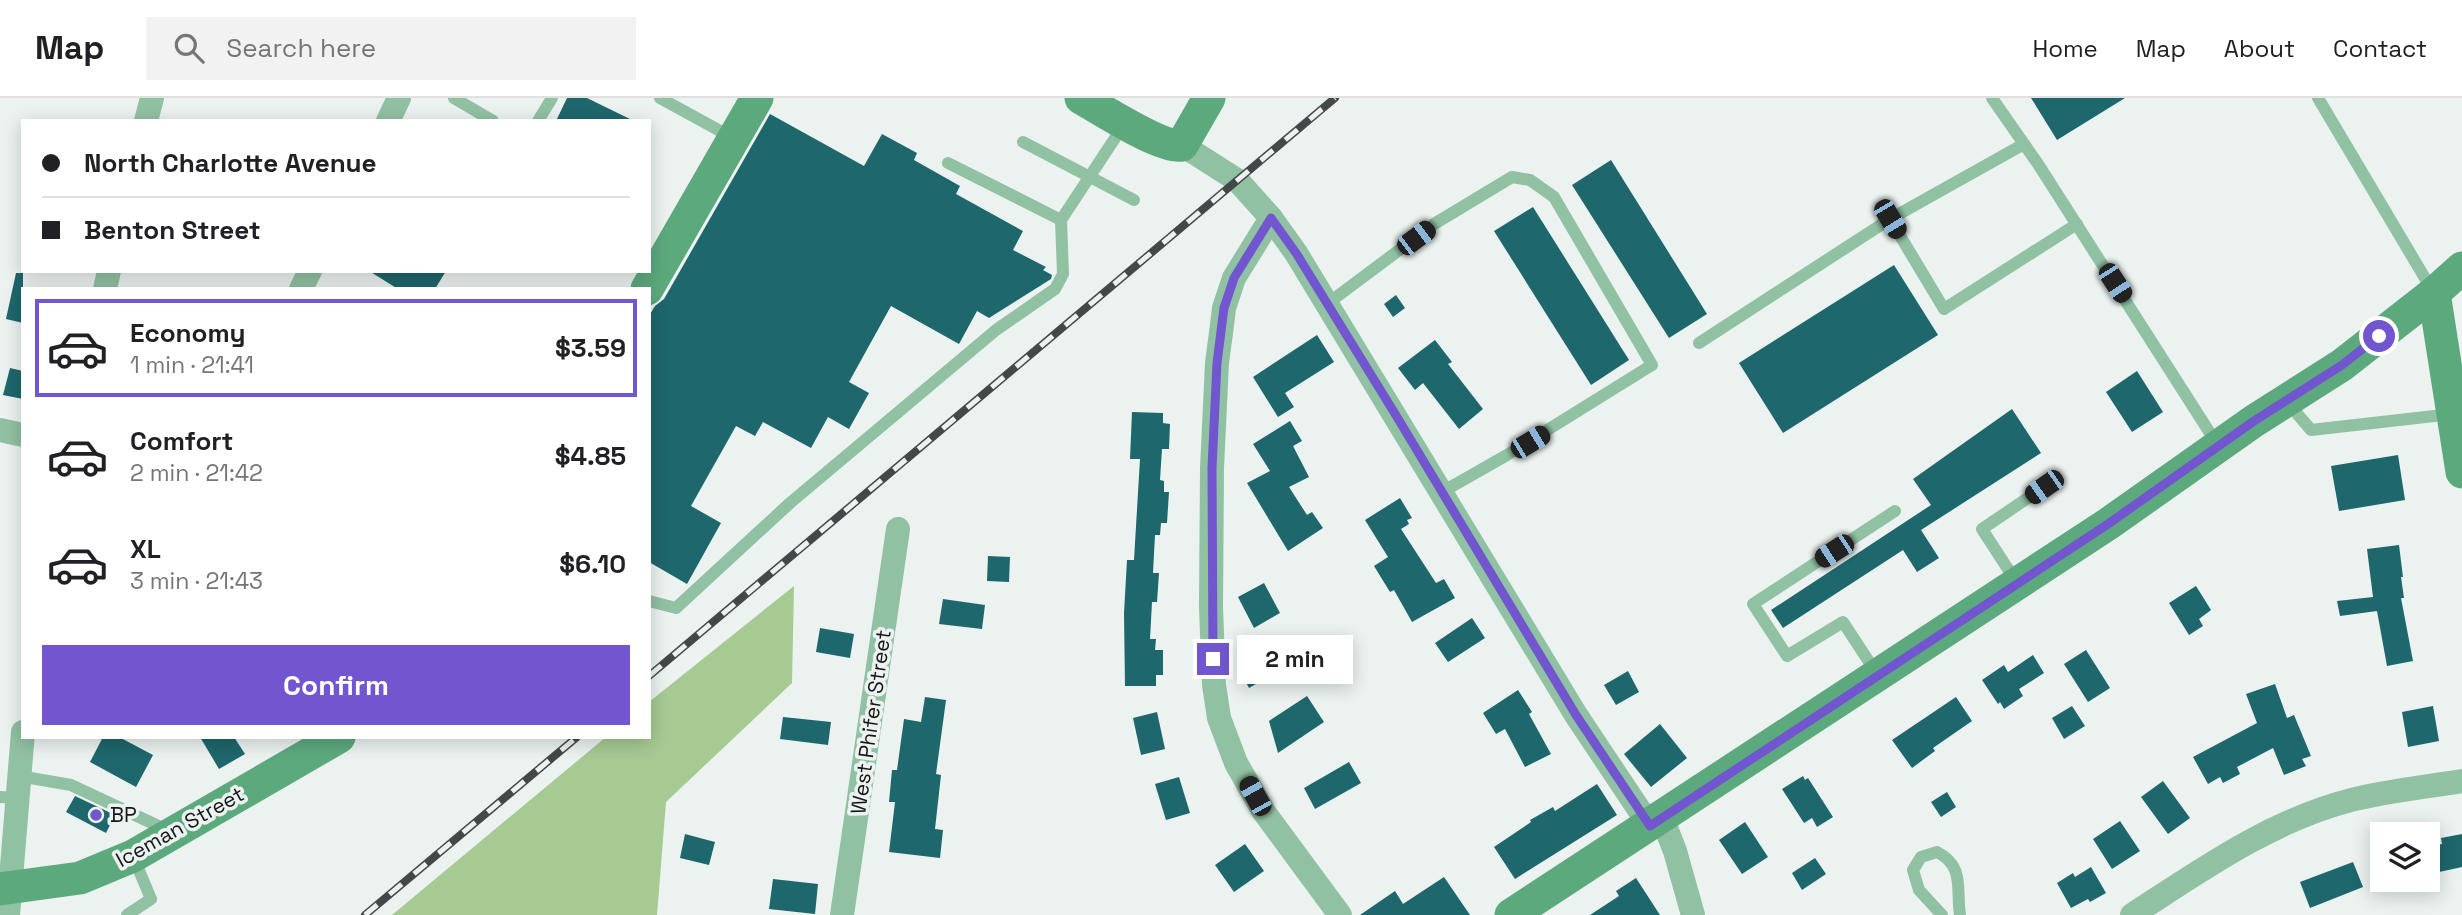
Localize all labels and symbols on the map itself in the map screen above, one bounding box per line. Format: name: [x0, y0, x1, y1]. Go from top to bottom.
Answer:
car: [1871, 196, 1910, 242]
car: [1393, 217, 1440, 259]
car: [2095, 260, 2136, 306]
route start: [2363, 320, 2395, 352]
car: [1507, 422, 1554, 462]
car: [2021, 466, 2068, 508]
car: [1811, 531, 1858, 571]
street label: West Phifer Street: [844, 628, 897, 816]
callout: 2 min: [1238, 634, 1353, 684]
route end: [1197, 643, 1229, 675]
car: [1236, 773, 1275, 819]
street label: Iceman Street: [111, 780, 249, 873]
place label: BP: [110, 801, 137, 828]
marker: BP: [88, 807, 104, 823]

